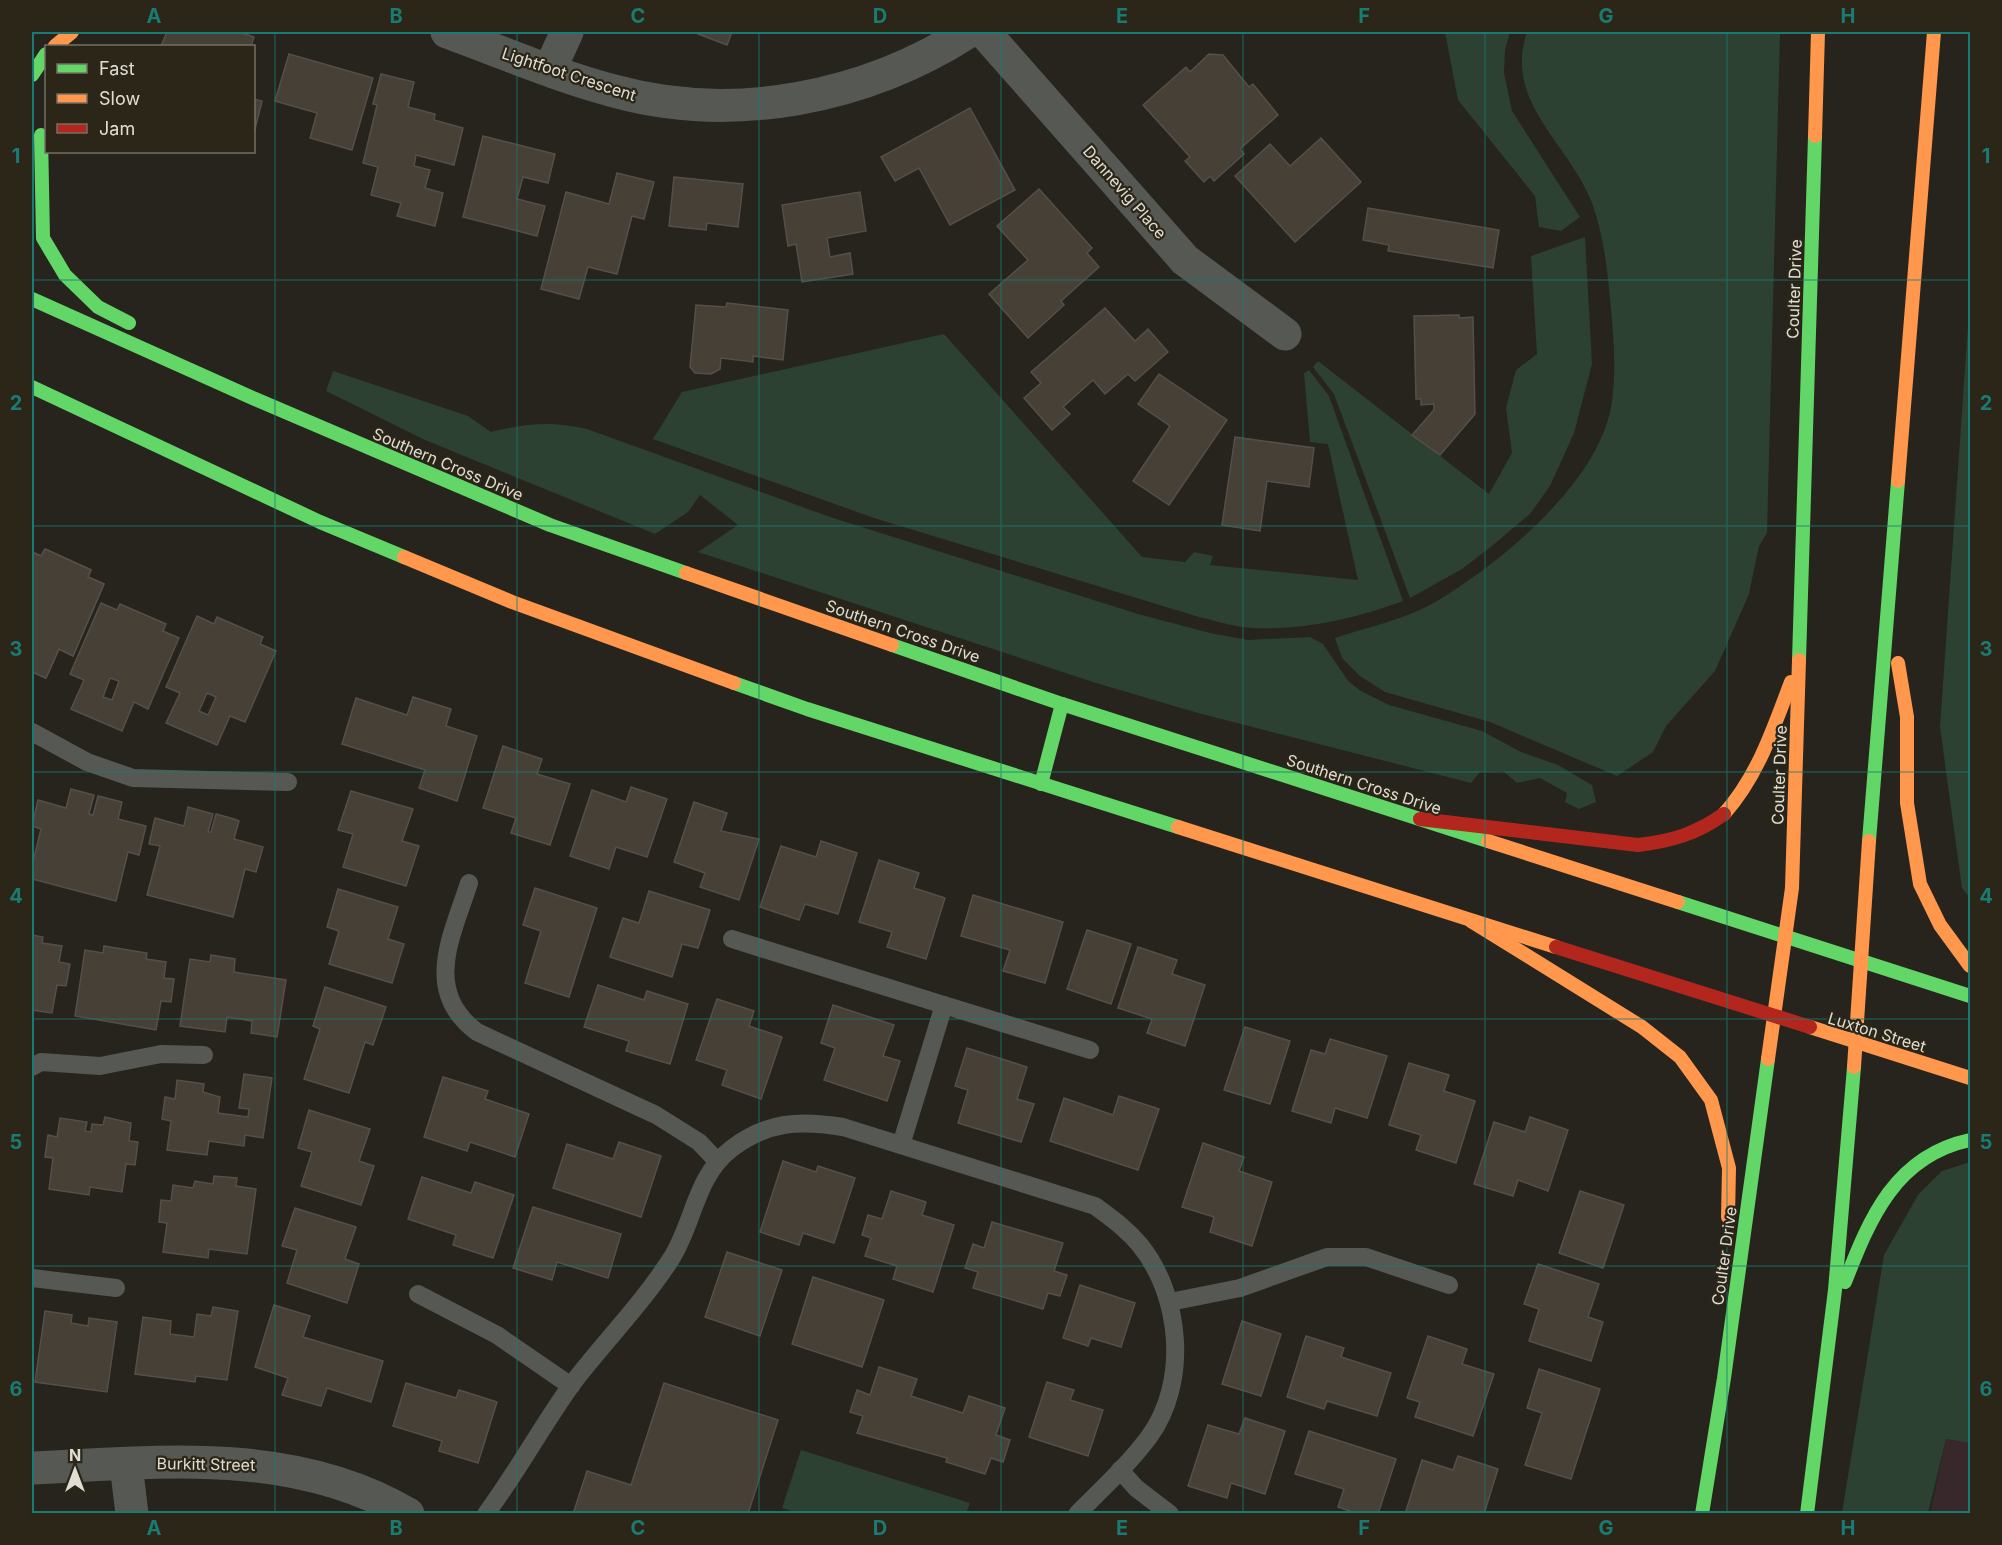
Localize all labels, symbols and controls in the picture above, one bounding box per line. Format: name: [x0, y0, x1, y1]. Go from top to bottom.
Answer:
text: A: [147, 4, 162, 28]
text: B: [389, 4, 403, 28]
text: C: [631, 4, 645, 28]
text: D: [873, 4, 887, 28]
text: E: [1116, 4, 1128, 28]
text: F: [1358, 4, 1370, 28]
text: G: [1598, 4, 1614, 28]
text: H: [1841, 4, 1855, 28]
street label: Lightfoot Crescent: [499, 43, 639, 105]
legend: [45, 45, 255, 153]
text: Fast: [99, 58, 135, 79]
text: Slow: [99, 88, 140, 109]
text: Jam: [99, 118, 135, 139]
street label: Dannevig Place: [1079, 141, 1171, 243]
text: 1: [12, 144, 20, 168]
text: 1: [1982, 144, 1990, 168]
street label: Coulter Drive: [1782, 239, 1806, 339]
text: 2: [10, 391, 22, 415]
text: 2: [1980, 391, 1992, 415]
street label: Southern Cross Drive: [370, 423, 526, 505]
street label: Southern Cross Drive: [823, 595, 983, 667]
text: 3: [10, 637, 22, 661]
text: 3: [1980, 637, 1992, 661]
street label: Coulter Drive: [1767, 725, 1791, 825]
street label: Southern Cross Drive: [1284, 750, 1444, 818]
text: 4: [9, 884, 23, 908]
text: 4: [1979, 884, 1993, 908]
street label: Luxton Street: [1826, 1008, 1928, 1056]
text: 5: [10, 1130, 22, 1154]
text: 5: [1980, 1130, 1992, 1154]
street label: Coulter Drive: [1707, 1205, 1741, 1307]
text: 6: [10, 1377, 23, 1401]
text: 6: [1980, 1377, 1993, 1401]
north arrow: [45, 1440, 105, 1500]
text: N: [69, 1445, 81, 1465]
street label: Burkitt Street: [157, 1453, 255, 1475]
text: A: [147, 1516, 162, 1540]
text: B: [389, 1516, 403, 1540]
text: C: [631, 1516, 645, 1540]
text: D: [873, 1516, 887, 1540]
text: E: [1116, 1516, 1128, 1540]
text: F: [1358, 1516, 1370, 1540]
text: G: [1598, 1516, 1614, 1540]
text: H: [1841, 1516, 1855, 1540]

